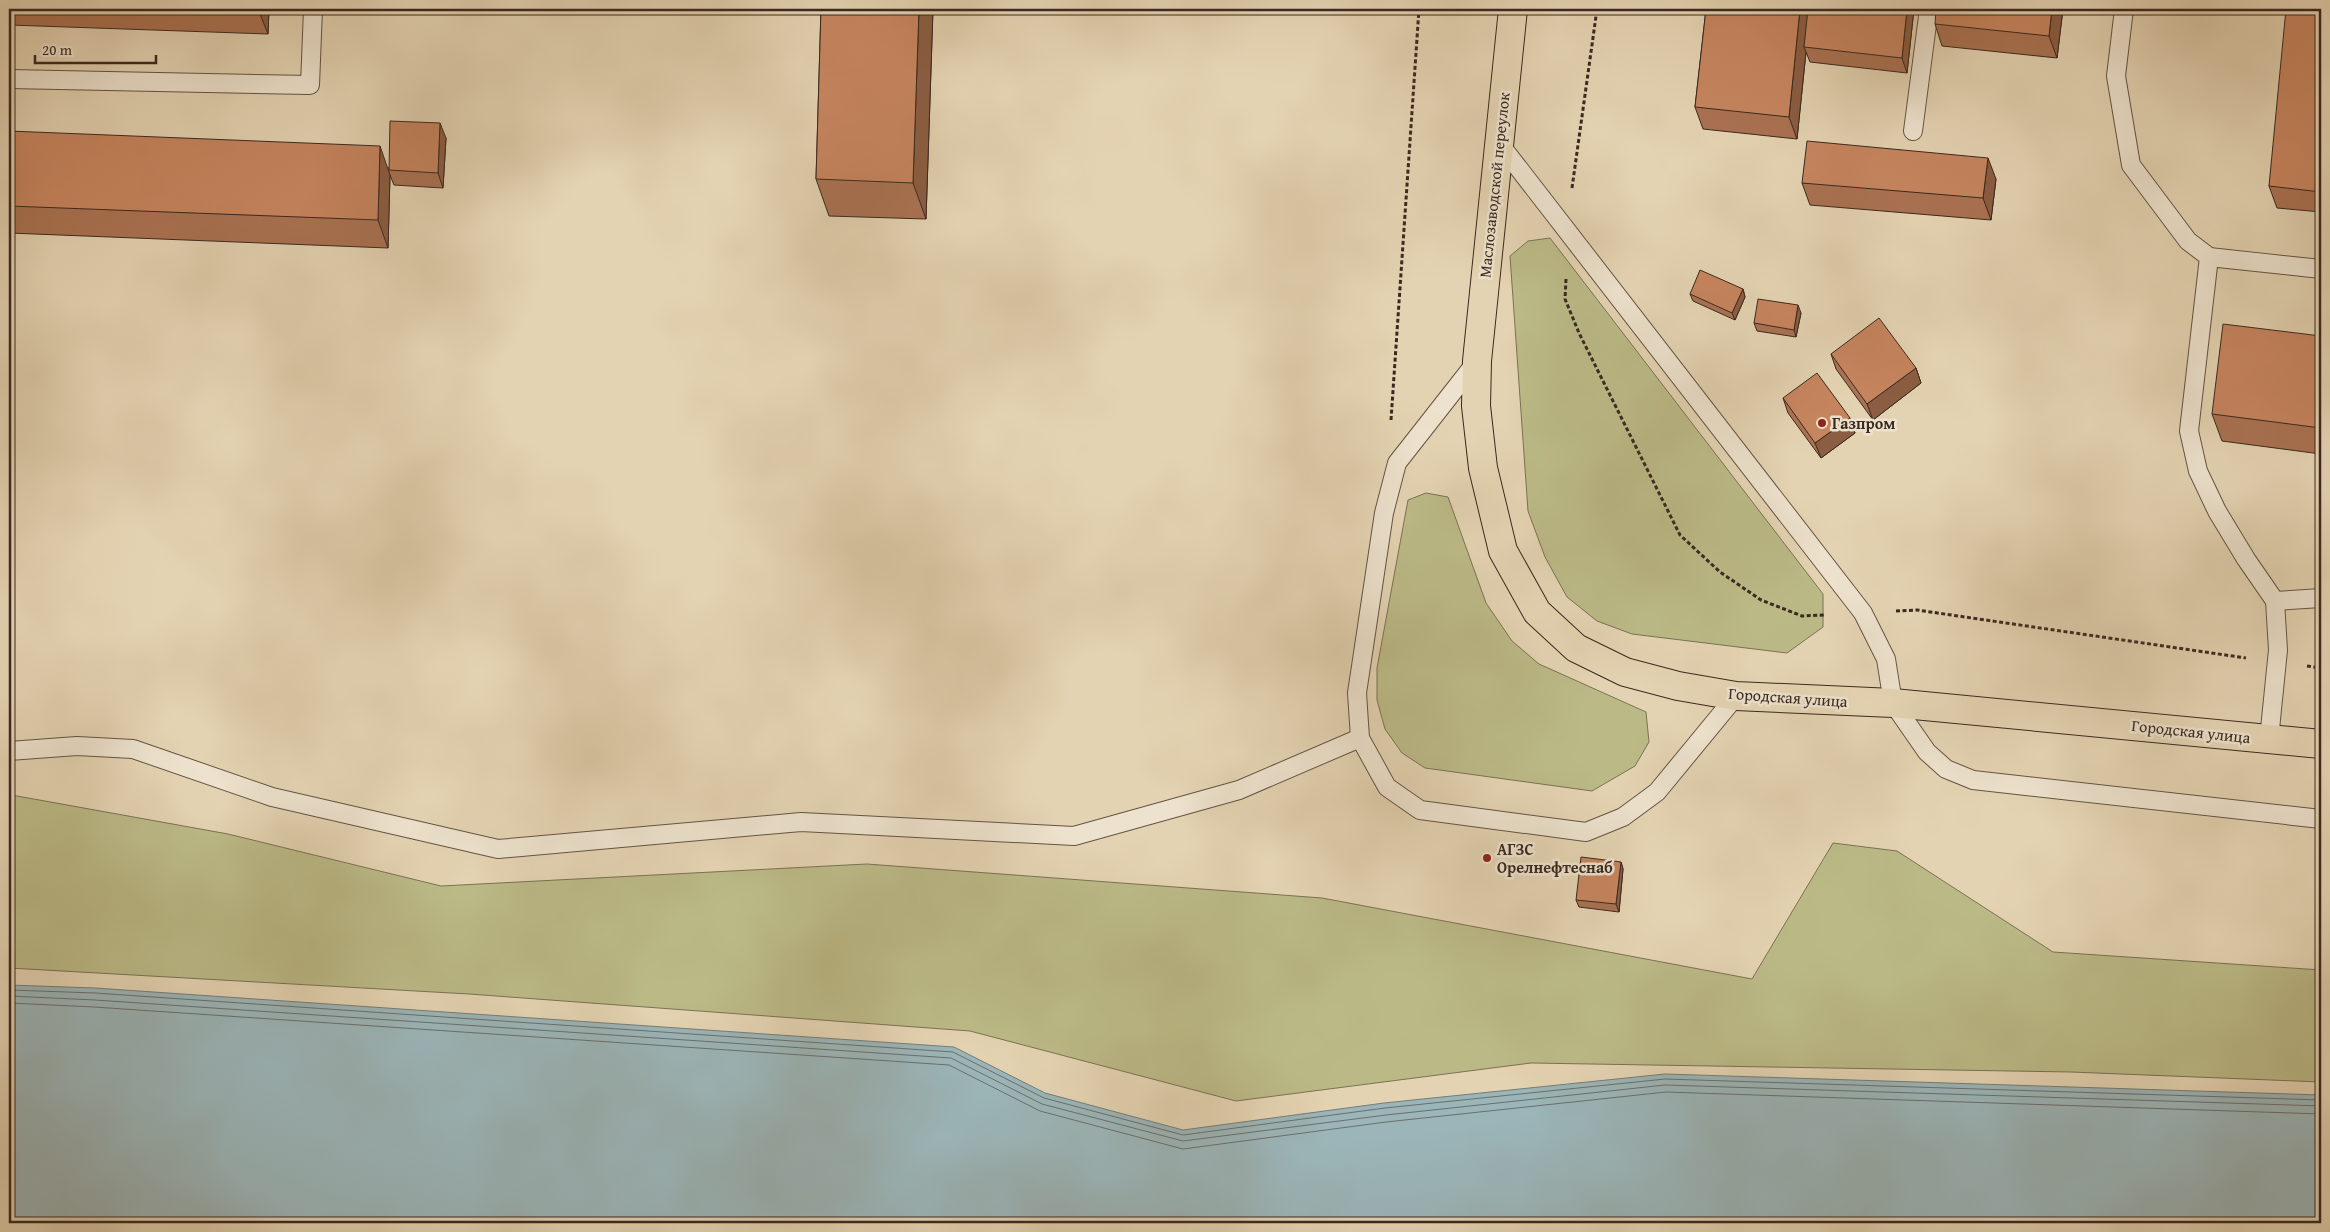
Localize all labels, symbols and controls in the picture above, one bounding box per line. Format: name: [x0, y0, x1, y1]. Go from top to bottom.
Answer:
scale bar: [35, 32, 156, 64]
text: 20 m: [42, 39, 73, 60]
street label: Маслозаводской переулок: [1472, 90, 1516, 279]
place label: Газпром: [1832, 411, 1895, 435]
marker: Газпром: [1816, 417, 1828, 429]
street label: Городская улица: [1728, 681, 1849, 713]
street label: Городская улица: [2130, 713, 2252, 749]
place label: АГЗС Орелнефтеснаб: [1497, 837, 1613, 879]
marker: АГЗС Орелнефтеснаб: [1481, 852, 1493, 864]

